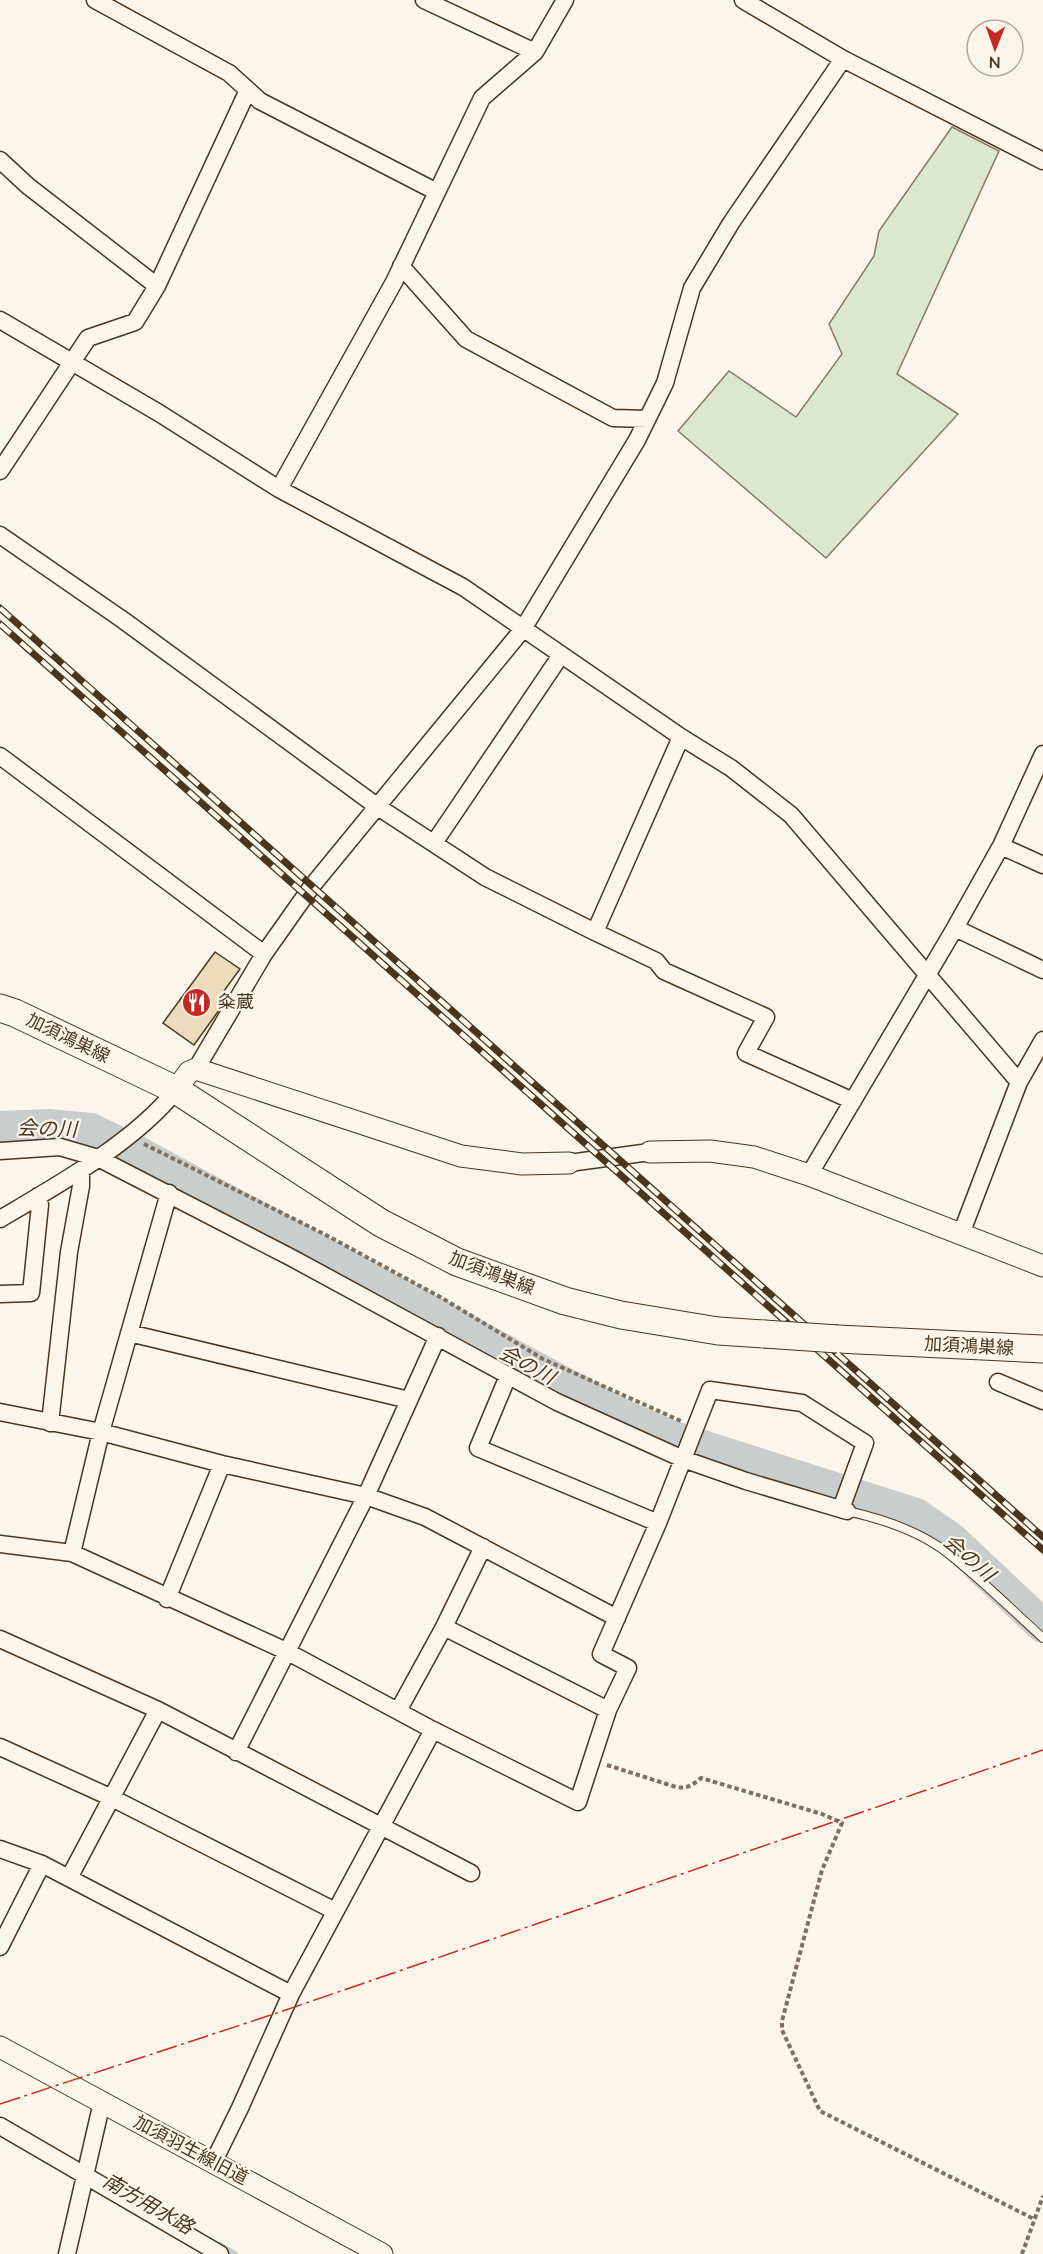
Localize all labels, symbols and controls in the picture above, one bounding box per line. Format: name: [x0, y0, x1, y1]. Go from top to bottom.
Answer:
north arrow: [965, 18, 1025, 78]
text: N: [989, 51, 1001, 73]
restaurant icon: 粂蔵: [181, 986, 213, 1018]
place label: 粂蔵: [218, 990, 254, 1014]
street label: 加須鴻巣線: [22, 1007, 114, 1069]
water label: 会の川: [17, 1114, 79, 1144]
street label: 加須鴻巣線: [446, 1246, 538, 1300]
street label: 加須鴻巣線: [923, 1332, 1015, 1360]
water label: 会の川: [494, 1339, 562, 1392]
water label: 会の川: [938, 1528, 1002, 1589]
street label: 加須羽生線旧道: [130, 2110, 252, 2190]
water label: 南方用水路: [98, 2167, 200, 2242]

